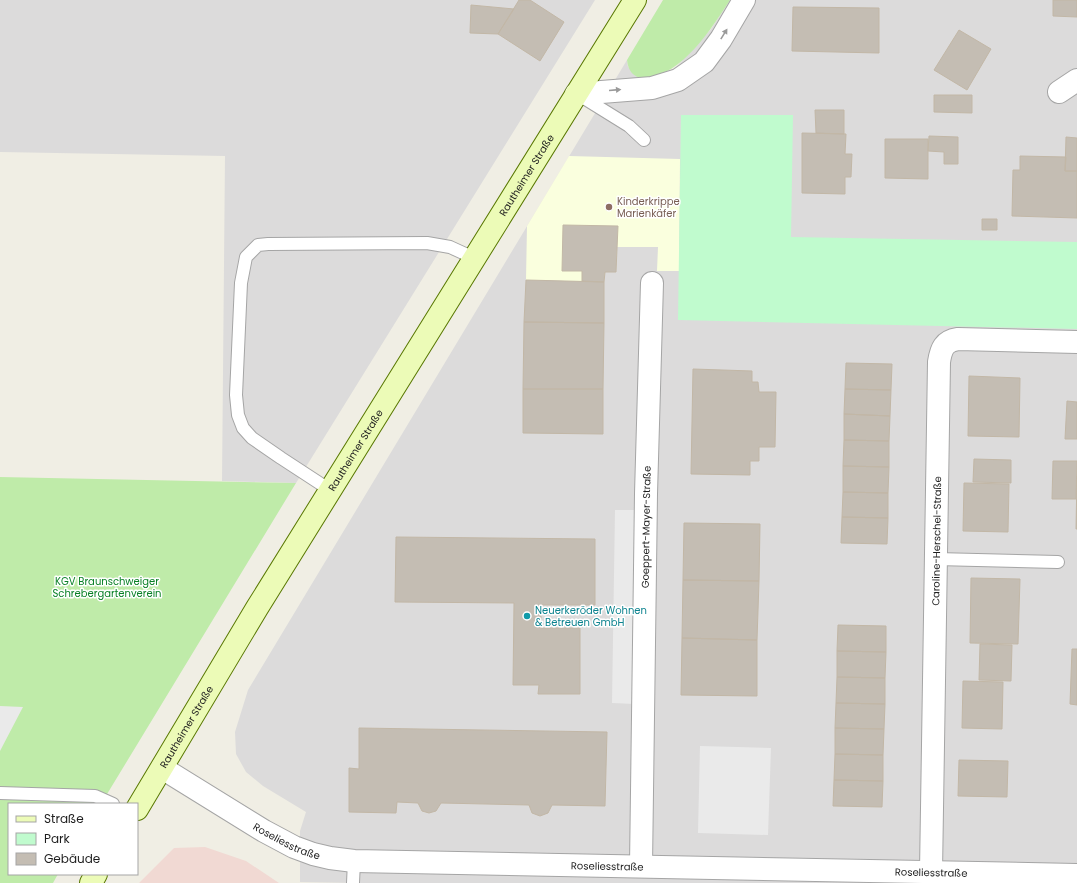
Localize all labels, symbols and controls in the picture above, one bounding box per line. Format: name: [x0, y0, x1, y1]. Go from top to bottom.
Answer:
one-way arrow: [720, 28, 727, 40]
one-way arrow: [609, 87, 621, 94]
street label: Rautheimer Straße: [495, 131, 557, 219]
place label: Kinderkrippe Marienkäfer: [617, 194, 680, 221]
marker: Kinderkrippe Marienkäfer: [604, 202, 614, 212]
street label: Rautheimer Straße: [324, 406, 386, 494]
street label: Goeppert-Mayer-Straße: [637, 466, 654, 588]
street label: Caroline-Herschel-Straße: [928, 476, 945, 606]
park label: KGV Braunschweiger Schrebergartenverein: [52, 574, 162, 601]
place label: Neuerkeröder Wohnen & Betreuen GmbH: [535, 603, 647, 630]
marker: Neuerkeröder Wohnen & Betreuen GmbH: [522, 611, 532, 621]
street label: Rautheimer Straße: [156, 682, 217, 771]
legend: [8, 803, 138, 875]
text: Straße: [44, 810, 84, 827]
street label: Roseliesstraße: [250, 819, 322, 863]
text: Park: [44, 830, 71, 847]
text: Gebäude: [44, 850, 100, 867]
street label: Roseliesstraße: [571, 858, 644, 874]
street label: Roseliesstraße: [895, 864, 968, 880]

